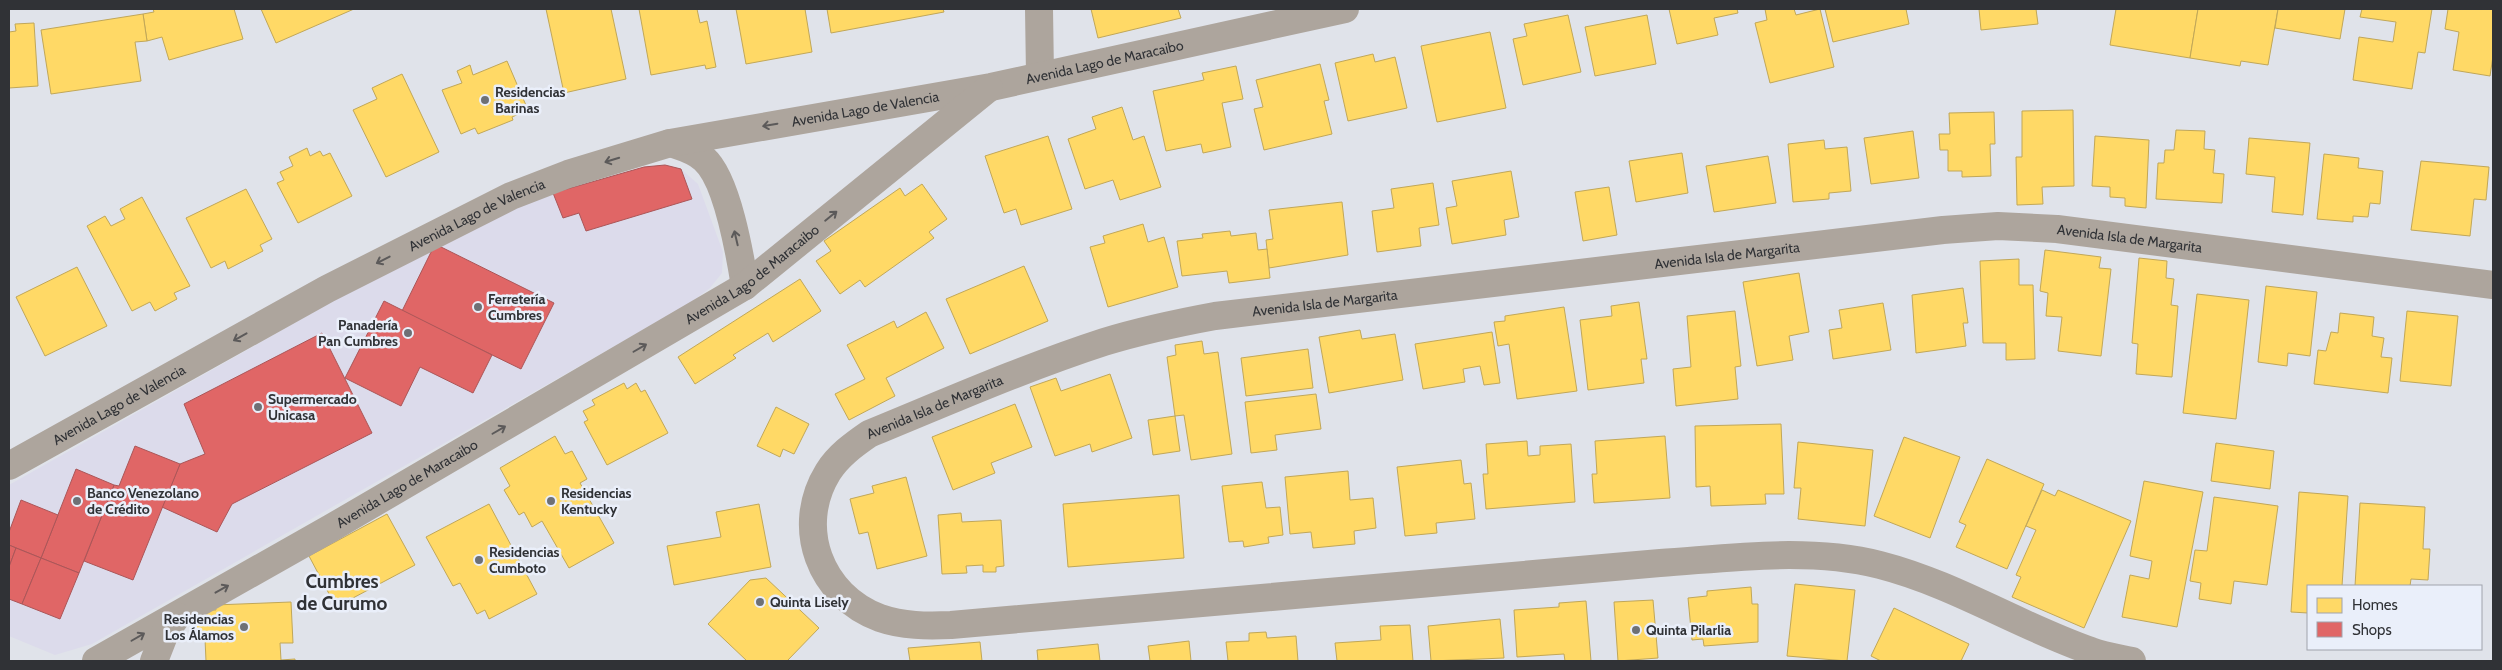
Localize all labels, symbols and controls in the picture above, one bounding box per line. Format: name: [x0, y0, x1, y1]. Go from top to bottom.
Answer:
street label: Avenida Lago de Maracaibo: [1024, 36, 1185, 88]
place label: Residencias Barinas: [495, 83, 566, 117]
street label: Avenida Lago de Valencia: [790, 87, 941, 131]
marker: Residencias Barinas: [479, 94, 491, 106]
one-way arrow: [763, 121, 779, 131]
one-way arrow: [604, 156, 620, 166]
street label: Avenida Lago de Valencia: [405, 175, 548, 255]
one-way arrow: [824, 211, 837, 222]
street label: Avenida Lago de Maracaibo: [682, 220, 823, 328]
street label: Avenida Isla de Margarita: [2056, 220, 2204, 257]
one-way arrow: [731, 231, 740, 247]
street label: Avenida Isla de Margarita: [1653, 238, 1801, 273]
one-way arrow: [376, 256, 391, 265]
street label: Avenida Isla de Margarita: [1251, 285, 1399, 321]
place label: Ferretería Cumbres: [488, 290, 545, 324]
marker: Ferretería Cumbres: [472, 301, 484, 313]
place label: Panadería Pan Cumbres: [318, 316, 398, 350]
marker: Panadería Pan Cumbres: [402, 327, 414, 339]
one-way arrow: [233, 332, 248, 342]
one-way arrow: [632, 342, 646, 352]
street label: Avenida Lago de Valencia: [50, 360, 189, 449]
street label: Avenida Isla de Margarita: [864, 371, 1006, 443]
place label: Supermercado Unicasa: [268, 390, 357, 424]
marker: Supermercado Unicasa: [252, 401, 264, 413]
one-way arrow: [492, 424, 506, 434]
street label: Avenida Lago de Maracaibo: [333, 435, 481, 532]
place label: Banco Venezolano de Crédito: [87, 484, 199, 518]
place label: Residencias Kentucky: [561, 484, 632, 518]
marker: Banco Venezolano de Crédito: [71, 495, 83, 507]
marker: Residencias Kentucky: [545, 495, 557, 507]
place label: Residencias Cumboto: [489, 543, 560, 577]
marker: Residencias Cumboto: [473, 554, 485, 566]
district label: Cumbres de Curumo: [297, 570, 388, 615]
one-way arrow: [214, 584, 229, 594]
legend: [2307, 585, 2482, 650]
place label: Quinta Lisely: [770, 593, 849, 611]
marker: Quinta Lisely: [754, 596, 766, 608]
text: Homes: [2352, 596, 2398, 614]
place label: Residencias Los Álamos: [163, 610, 234, 644]
marker: Residencias Los Álamos: [238, 621, 250, 633]
place label: Quinta Pilarlia: [1646, 621, 1731, 639]
text: Shops: [2352, 621, 2392, 639]
marker: Quinta Pilarlia: [1630, 624, 1642, 636]
one-way arrow: [130, 632, 145, 642]

